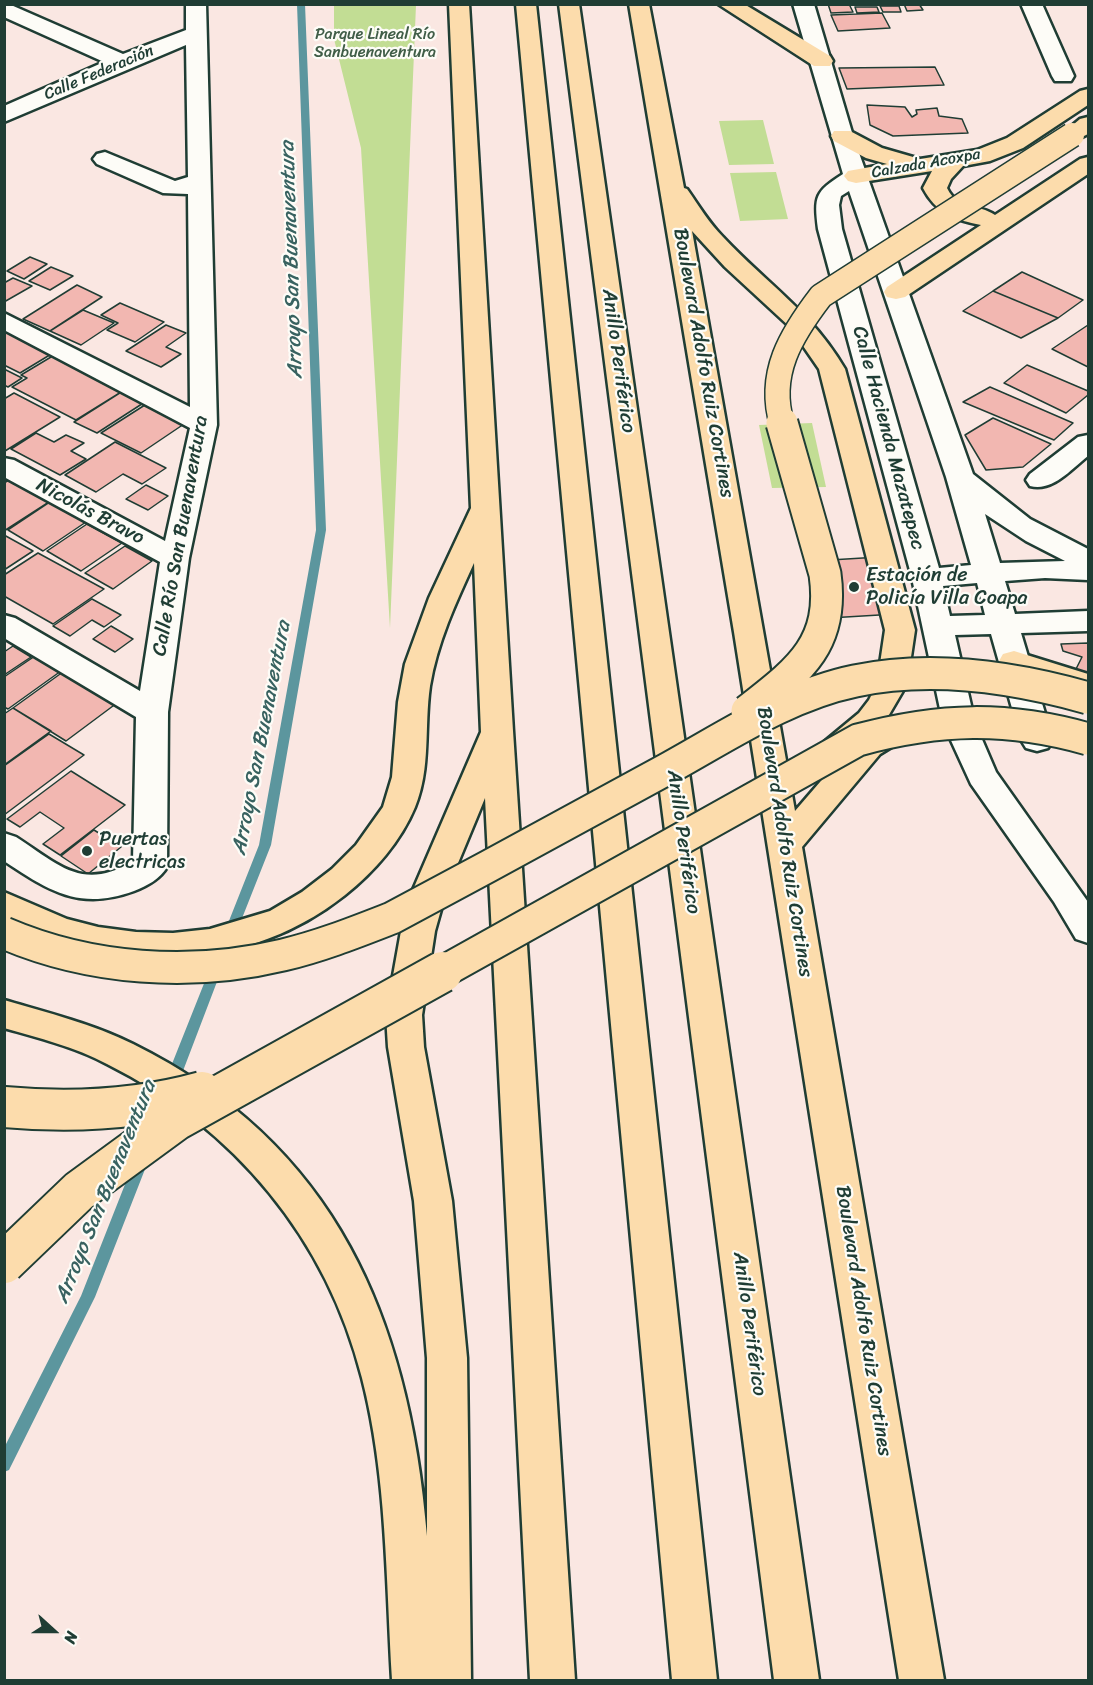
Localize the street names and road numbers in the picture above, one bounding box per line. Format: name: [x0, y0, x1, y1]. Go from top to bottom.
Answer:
street label: Calle Federación: [41, 41, 157, 105]
street label: Calzada Acoxpa: [870, 145, 982, 183]
street label: Boulevard Adolfo Ruiz Cortines: [667, 226, 739, 500]
street label: Anillo Periférico: [596, 287, 640, 435]
street label: Calle Hacienda Mazatepec: [847, 324, 929, 552]
street label: Calle Río San Buenaventura: [148, 414, 214, 658]
street label: Nicolás Bravo: [32, 473, 148, 551]
street label: Boulevard Adolfo Ruiz Cortines: [751, 705, 817, 979]
street label: Anillo Periférico: [661, 768, 705, 916]
street label: Boulevard Adolfo Ruiz Cortines: [830, 1184, 896, 1458]
street label: Anillo Periférico: [727, 1250, 771, 1398]

